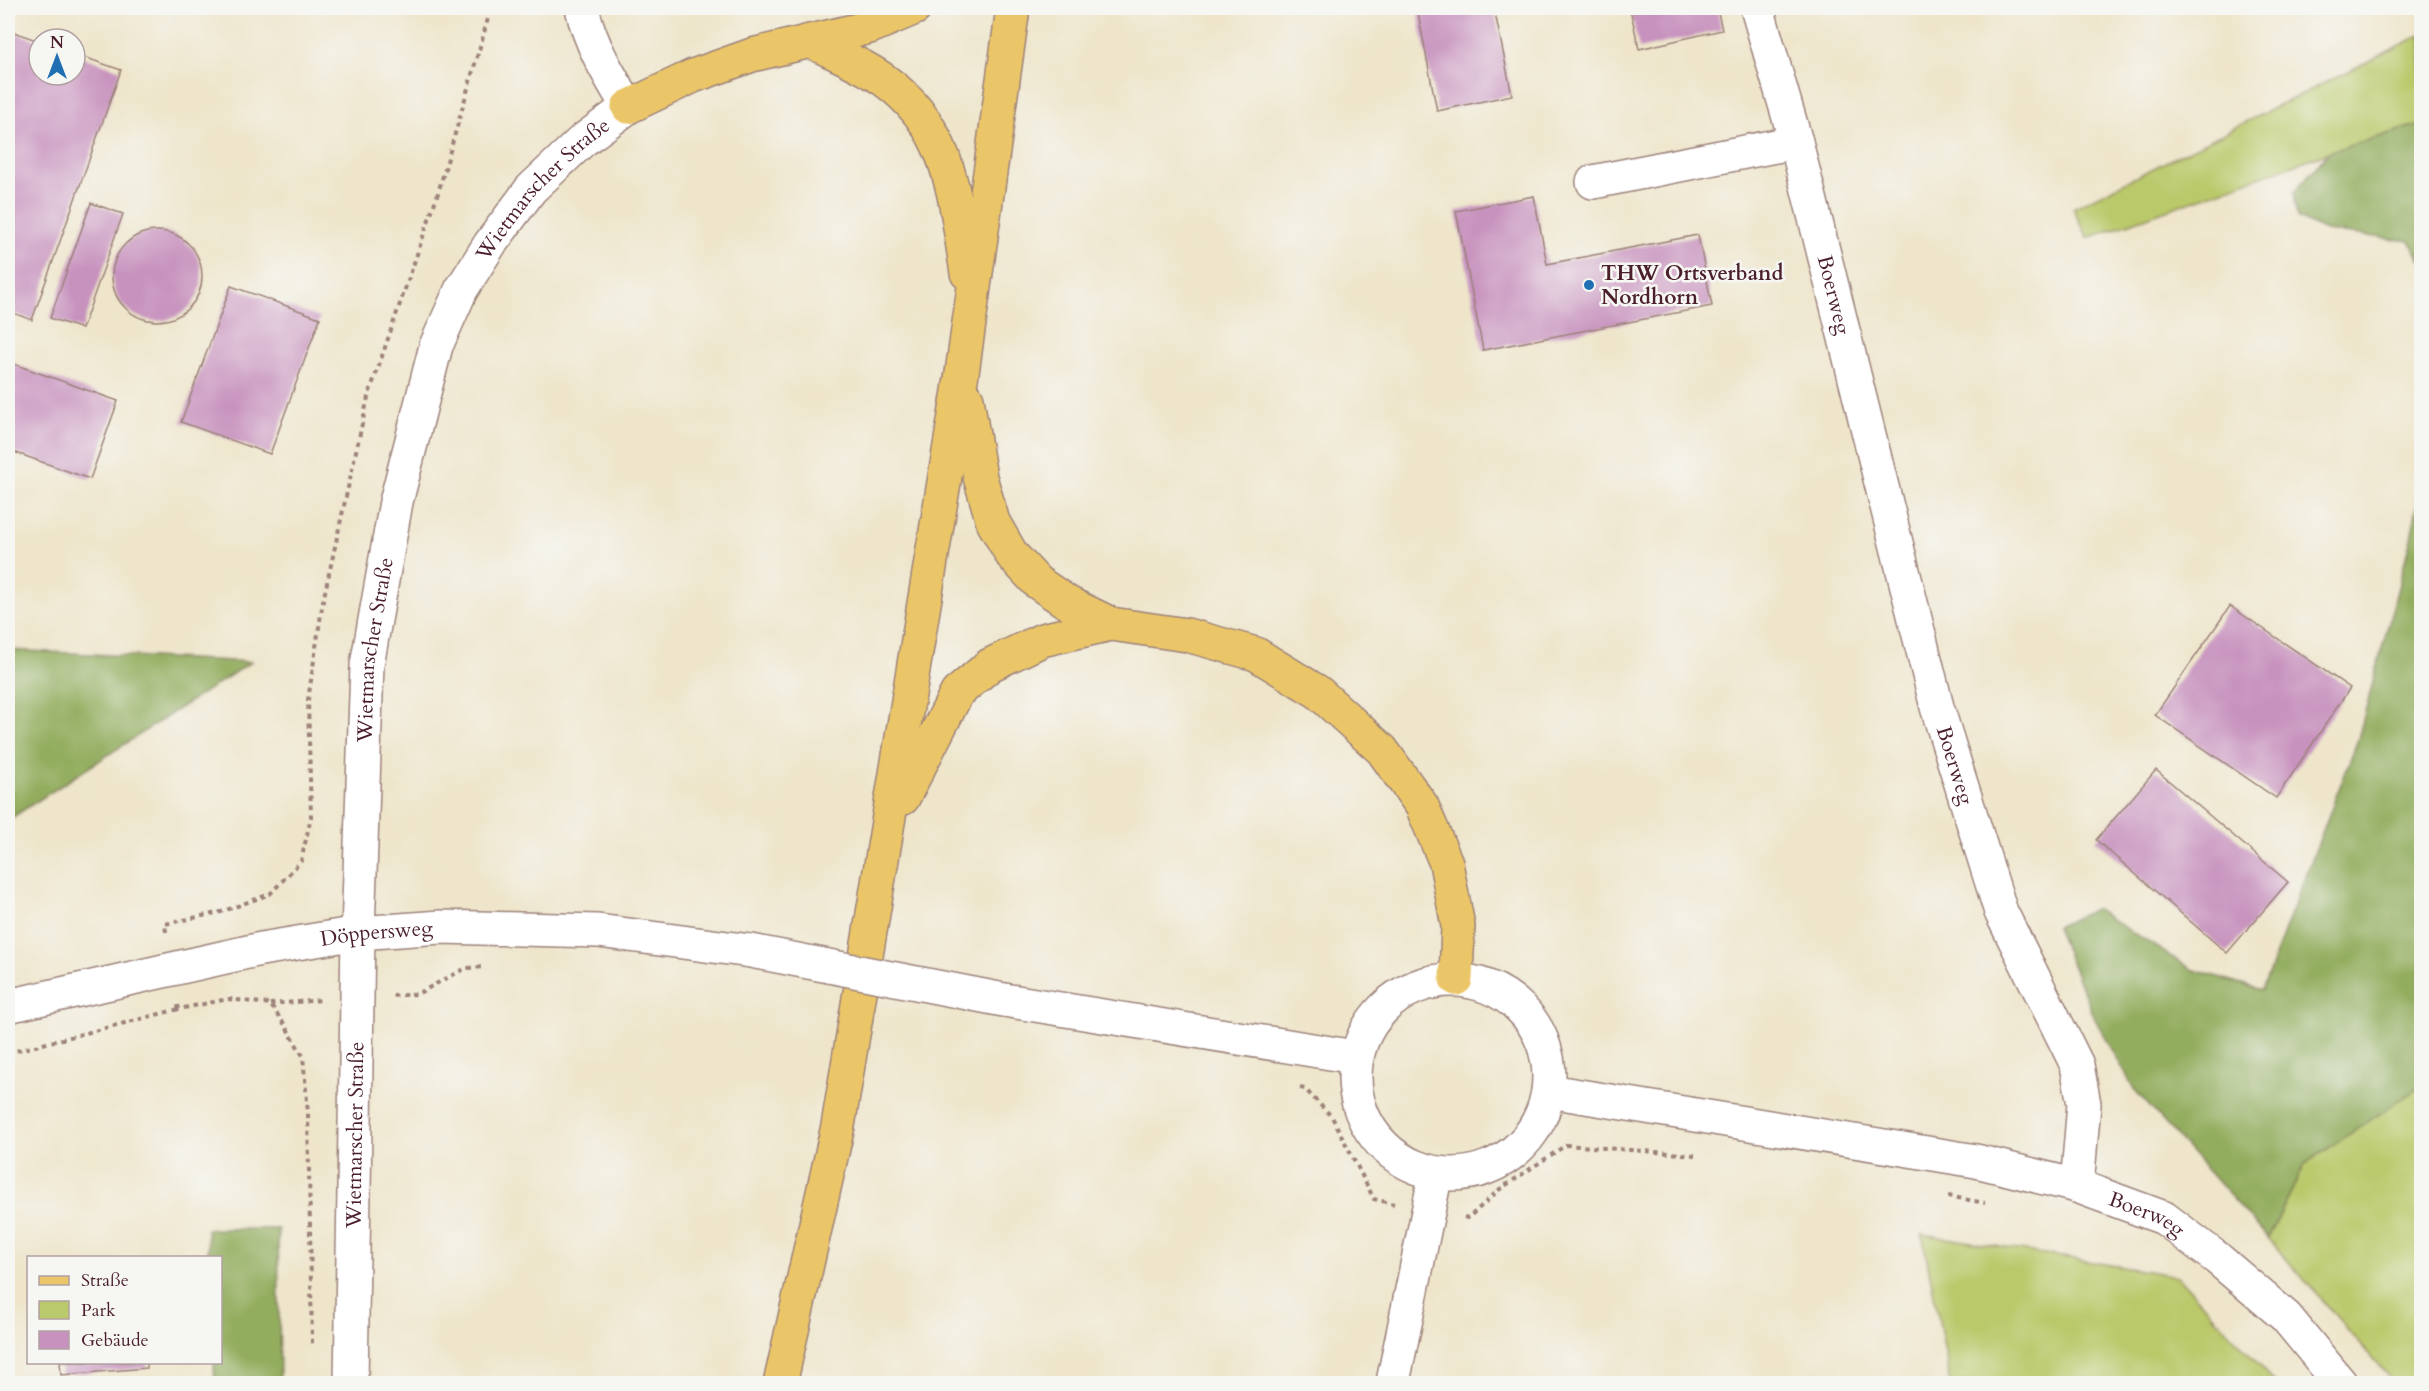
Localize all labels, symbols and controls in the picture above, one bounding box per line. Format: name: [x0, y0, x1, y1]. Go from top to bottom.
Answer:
north arrow: [27, 27, 87, 87]
text: N: [50, 32, 64, 54]
street label: Wietmarscher Straße: [469, 111, 616, 267]
street label: Boerweg: [1810, 252, 1858, 338]
place label: THW Ortsverband Nordhorn: [1601, 259, 1784, 312]
marker: THW Ortsverband Nordhorn: [1582, 278, 1596, 292]
street label: Wietmarscher Straße: [350, 555, 401, 744]
street label: Boerweg: [1929, 722, 1981, 809]
street label: Döppersweg: [318, 914, 434, 954]
street label: Wietmarscher Straße: [339, 1041, 371, 1230]
street label: Boerweg: [2104, 1185, 2191, 1244]
legend: [27, 1256, 222, 1364]
text: Straße: [81, 1268, 129, 1293]
text: Park: [81, 1298, 116, 1323]
text: Gebäude: [81, 1328, 149, 1353]

